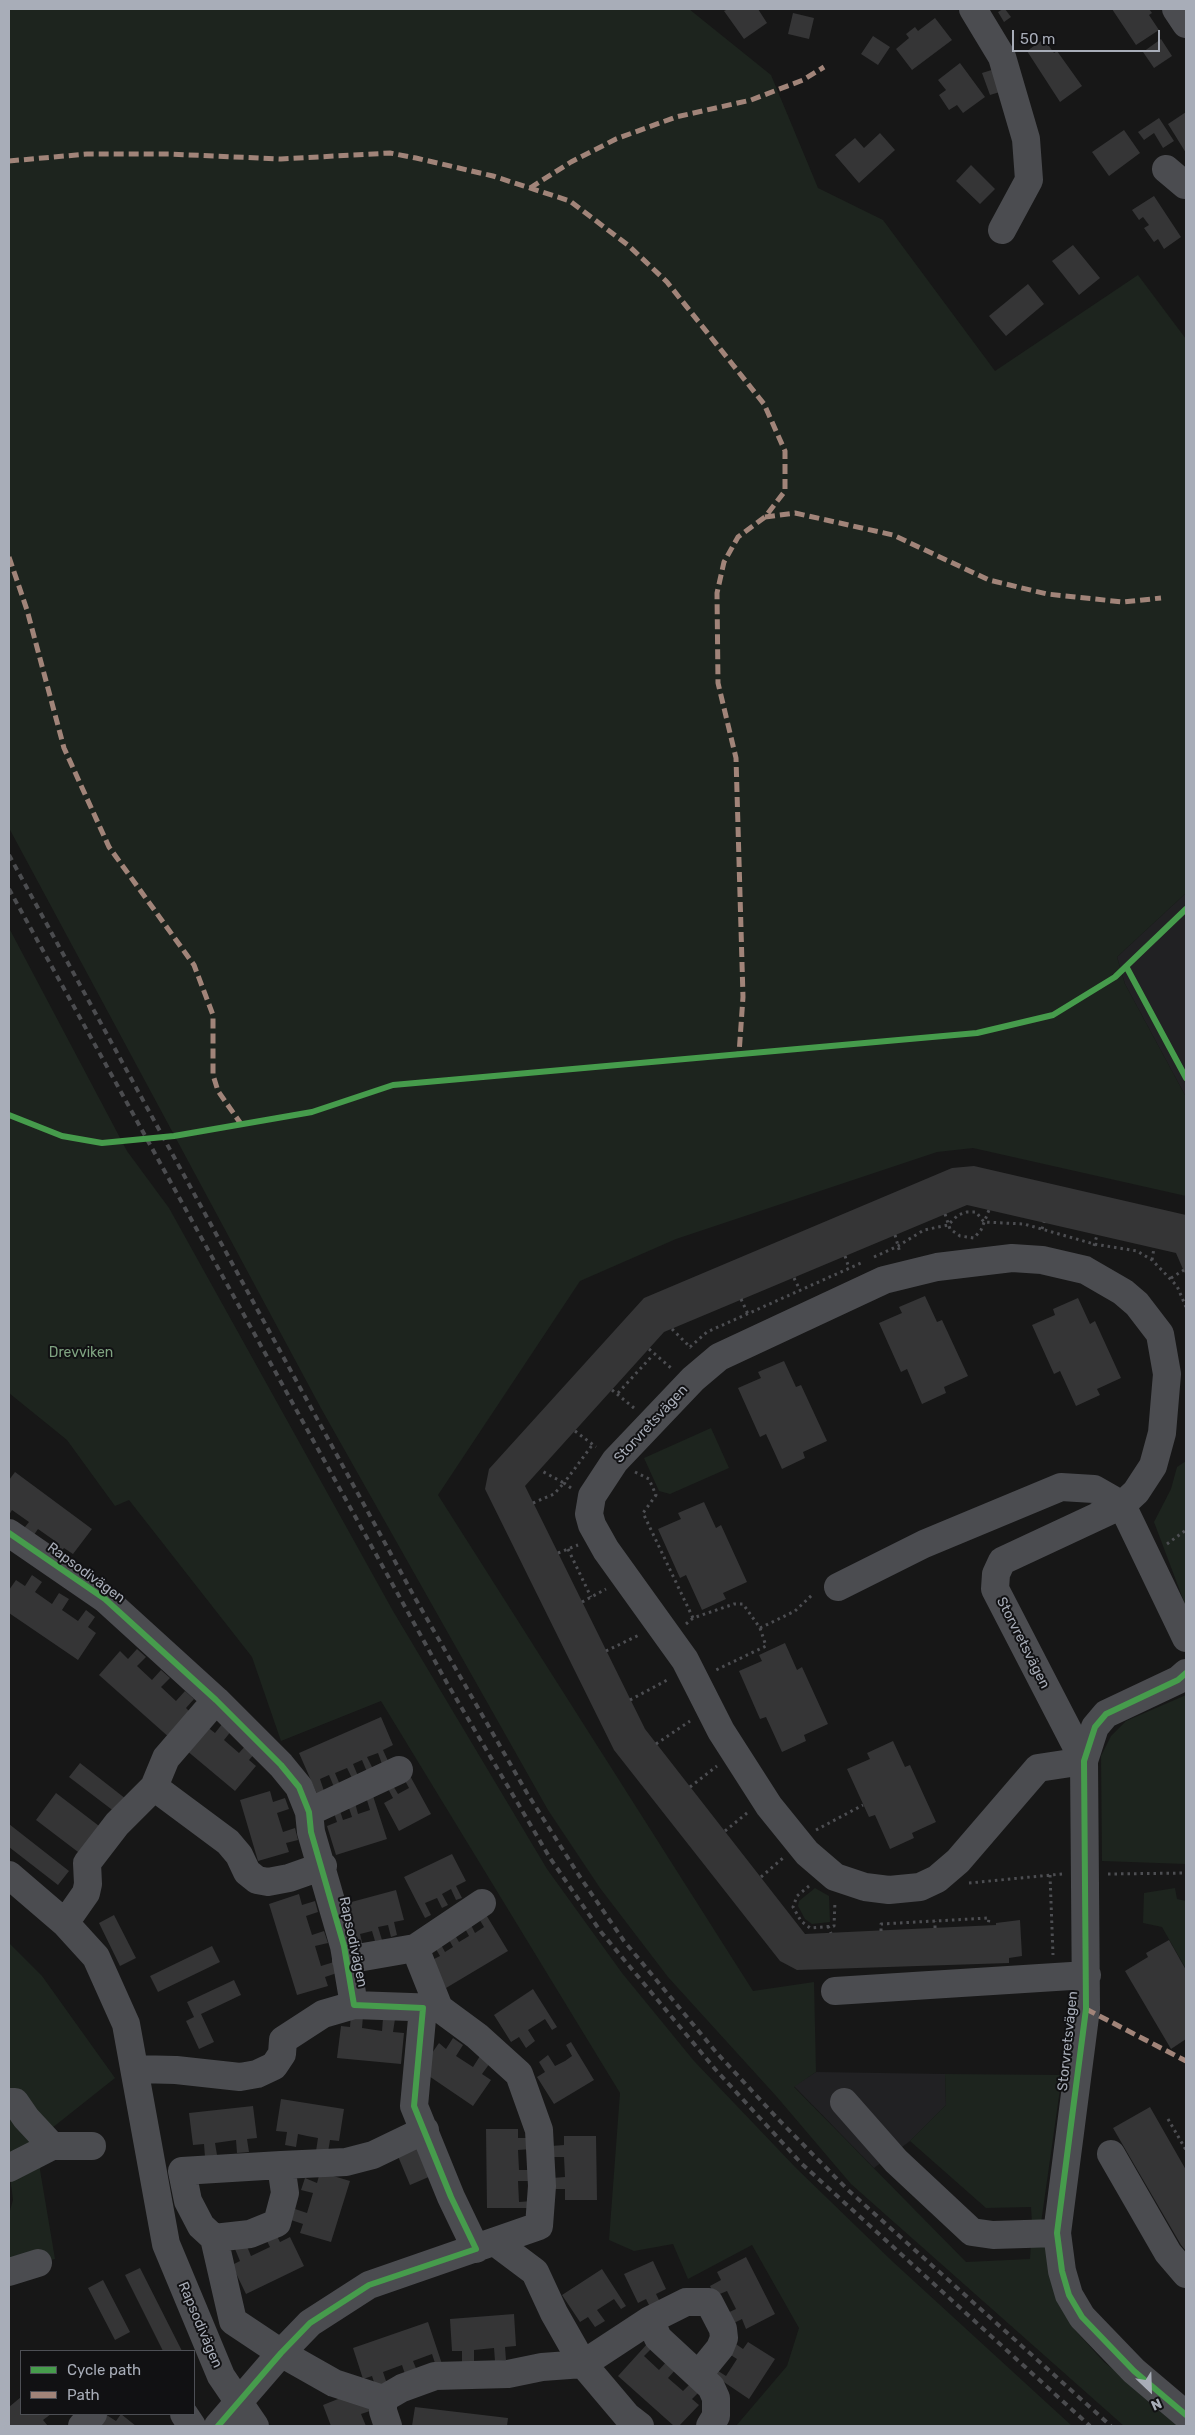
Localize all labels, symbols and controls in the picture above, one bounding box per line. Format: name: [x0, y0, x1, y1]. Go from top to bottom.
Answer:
scale bar: [1015, 20, 1162, 52]
text: 50 m: [1020, 30, 1055, 48]
park label: Drevviken: [49, 1345, 113, 1361]
street label: Storvretsvägen: [611, 1382, 691, 1466]
street label: Rapsodivägen: [44, 1539, 128, 1607]
street label: Storvretsvägen: [993, 1594, 1053, 1692]
street label: Rapsodivägen: [335, 1895, 371, 1989]
street label: Storvretsvägen: [1054, 1990, 1082, 2092]
street label: Rapsodivägen: [174, 2279, 226, 2371]
legend: [20, 2350, 195, 2415]
text: Cycle path: [67, 2361, 141, 2379]
north arrow: [1125, 2365, 1175, 2415]
text: Path: [67, 2386, 100, 2404]
text: N: [1148, 2394, 1164, 2414]

